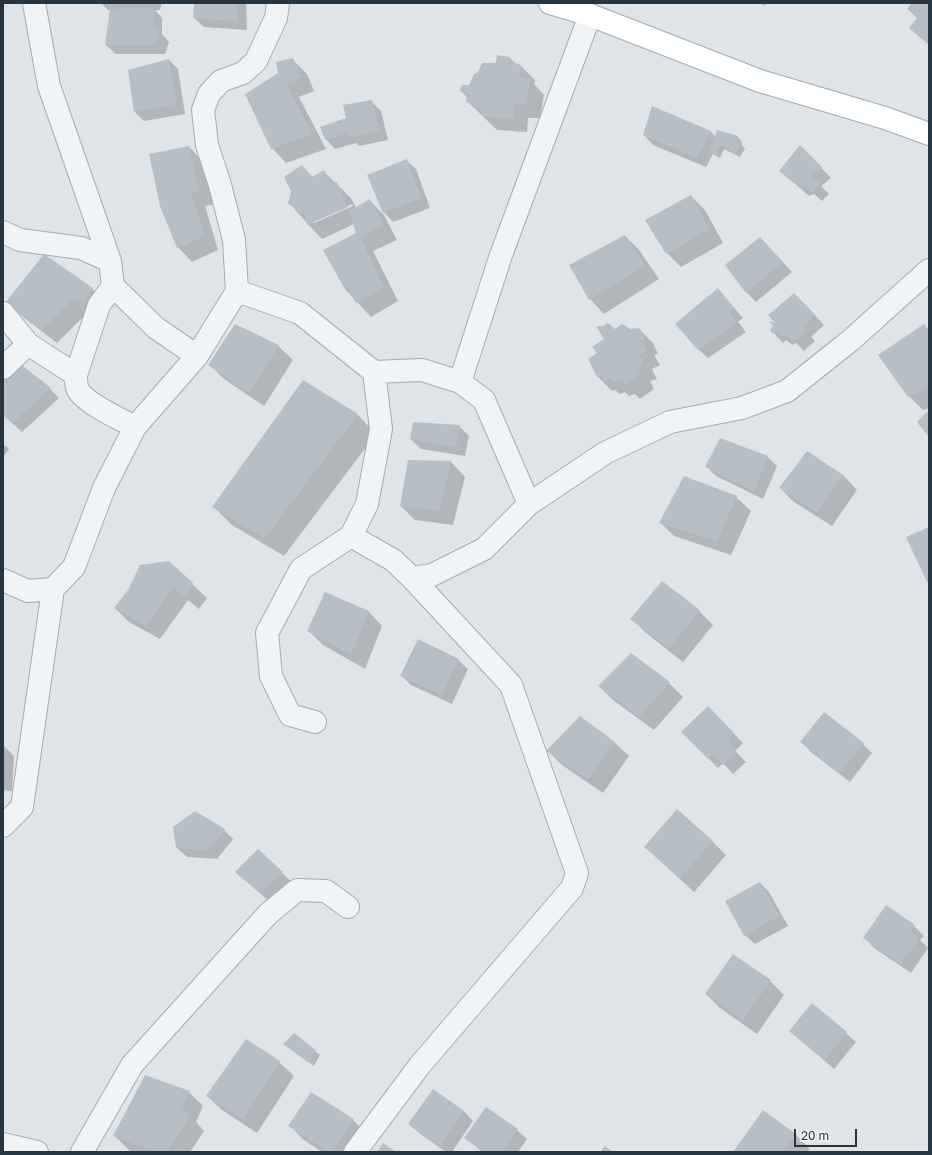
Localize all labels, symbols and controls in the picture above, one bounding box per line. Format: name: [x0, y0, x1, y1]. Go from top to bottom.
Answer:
scale bar: [796, 1121, 859, 1147]
text: 20 m: [801, 1128, 829, 1143]

